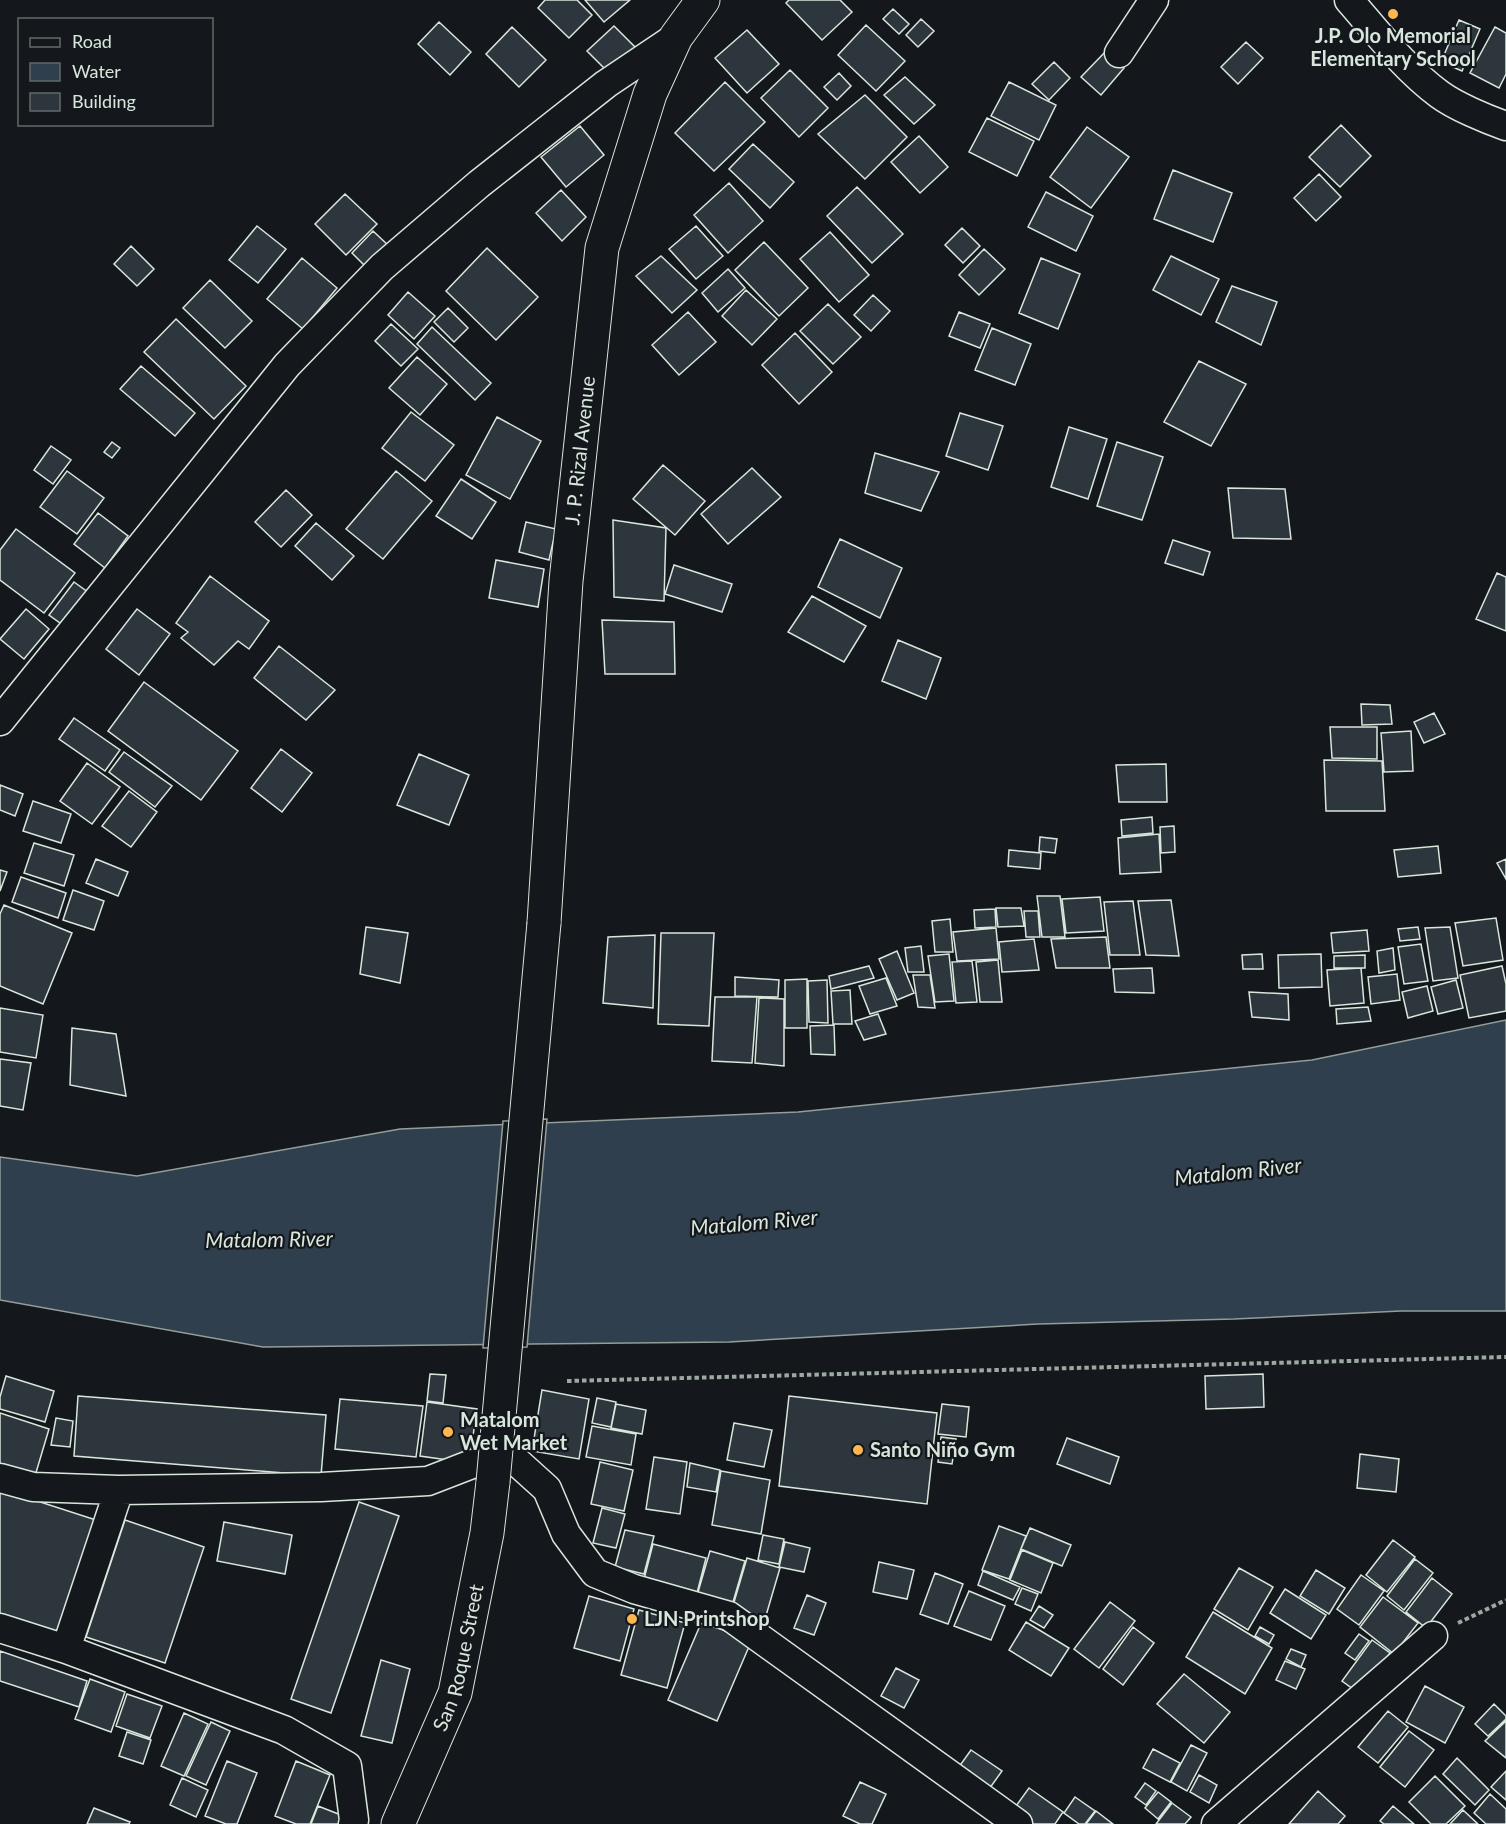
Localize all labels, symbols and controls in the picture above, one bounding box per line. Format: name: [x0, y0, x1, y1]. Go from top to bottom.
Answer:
marker: J.P. Olo Memorial Elementary School: [1386, 7, 1400, 21]
legend: [18, 18, 213, 126]
place label: J.P. Olo Memorial Elementary School: [1310, 23, 1476, 70]
text: Road: [72, 30, 112, 52]
text: Water: [72, 60, 121, 82]
text: Building: [72, 90, 136, 112]
street label: J. P. Rizal Avenue: [559, 375, 599, 526]
water label: Matalom River: [1173, 1151, 1303, 1190]
water label: Matalom River: [689, 1203, 819, 1240]
water label: Matalom River: [205, 1225, 334, 1252]
place label: Matalom Wet Market: [460, 1407, 568, 1454]
marker: Matalom Wet Market: [441, 1425, 455, 1439]
place label: Santo Niño Gym: [870, 1437, 1015, 1461]
marker: Santo Niño Gym: [851, 1443, 865, 1457]
street label: San Roque Street: [427, 1582, 487, 1734]
place label: LJN Printshop: [644, 1606, 770, 1630]
marker: LJN Printshop: [625, 1612, 639, 1626]

